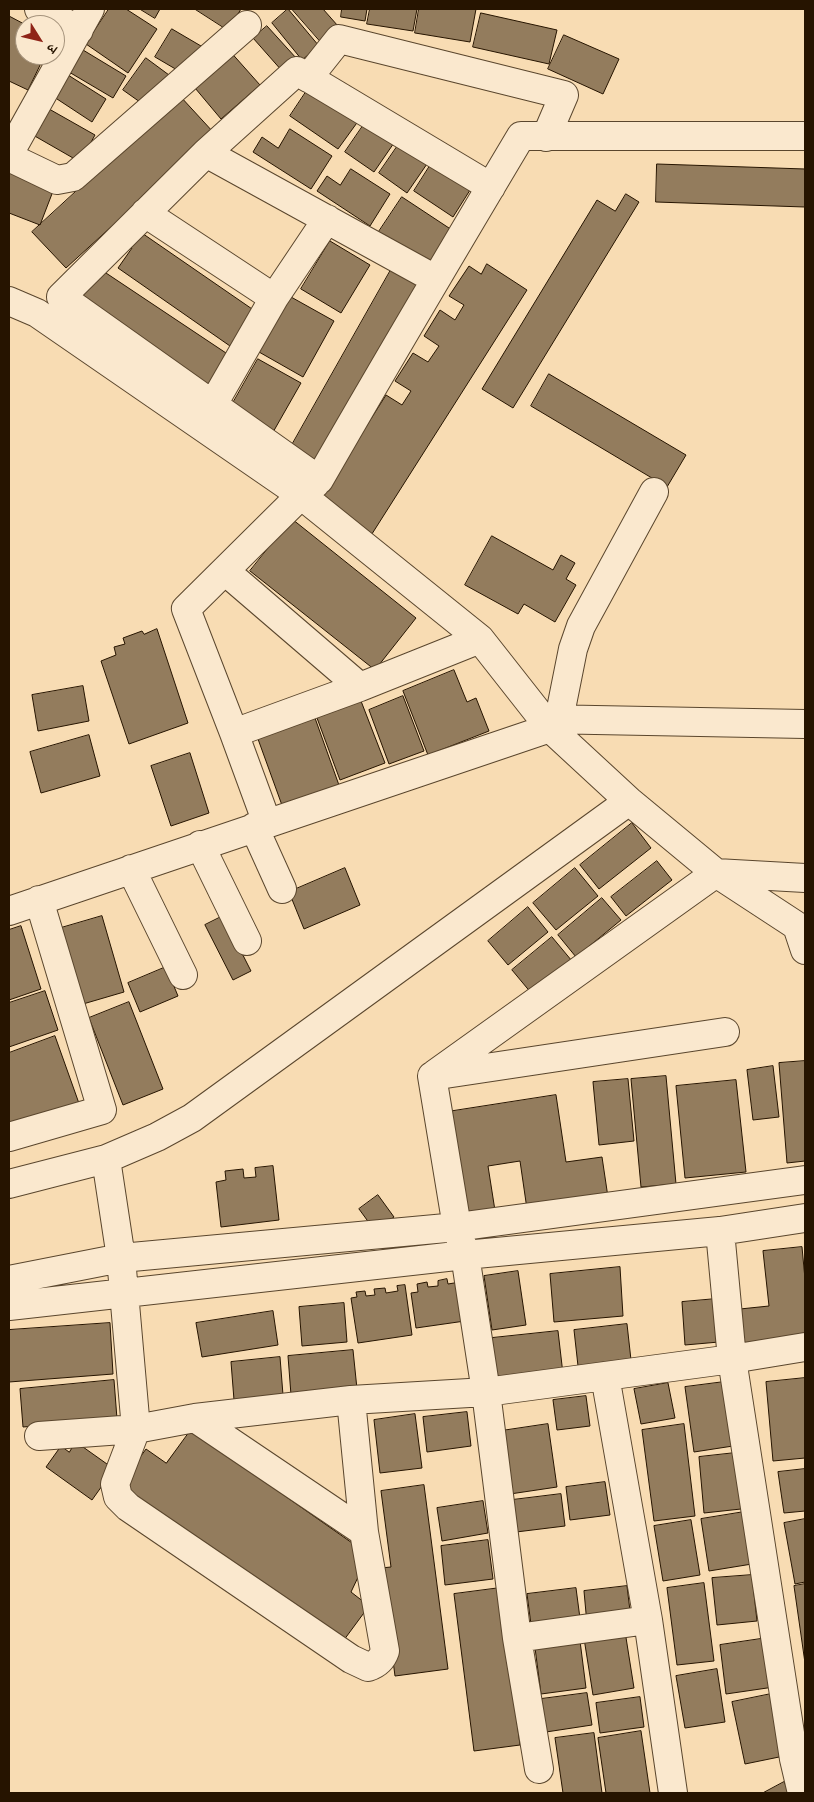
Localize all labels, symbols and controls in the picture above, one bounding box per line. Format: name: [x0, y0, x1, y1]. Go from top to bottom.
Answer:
north arrow: [15, 15, 65, 65]
text: उ: [42, 40, 61, 56]

